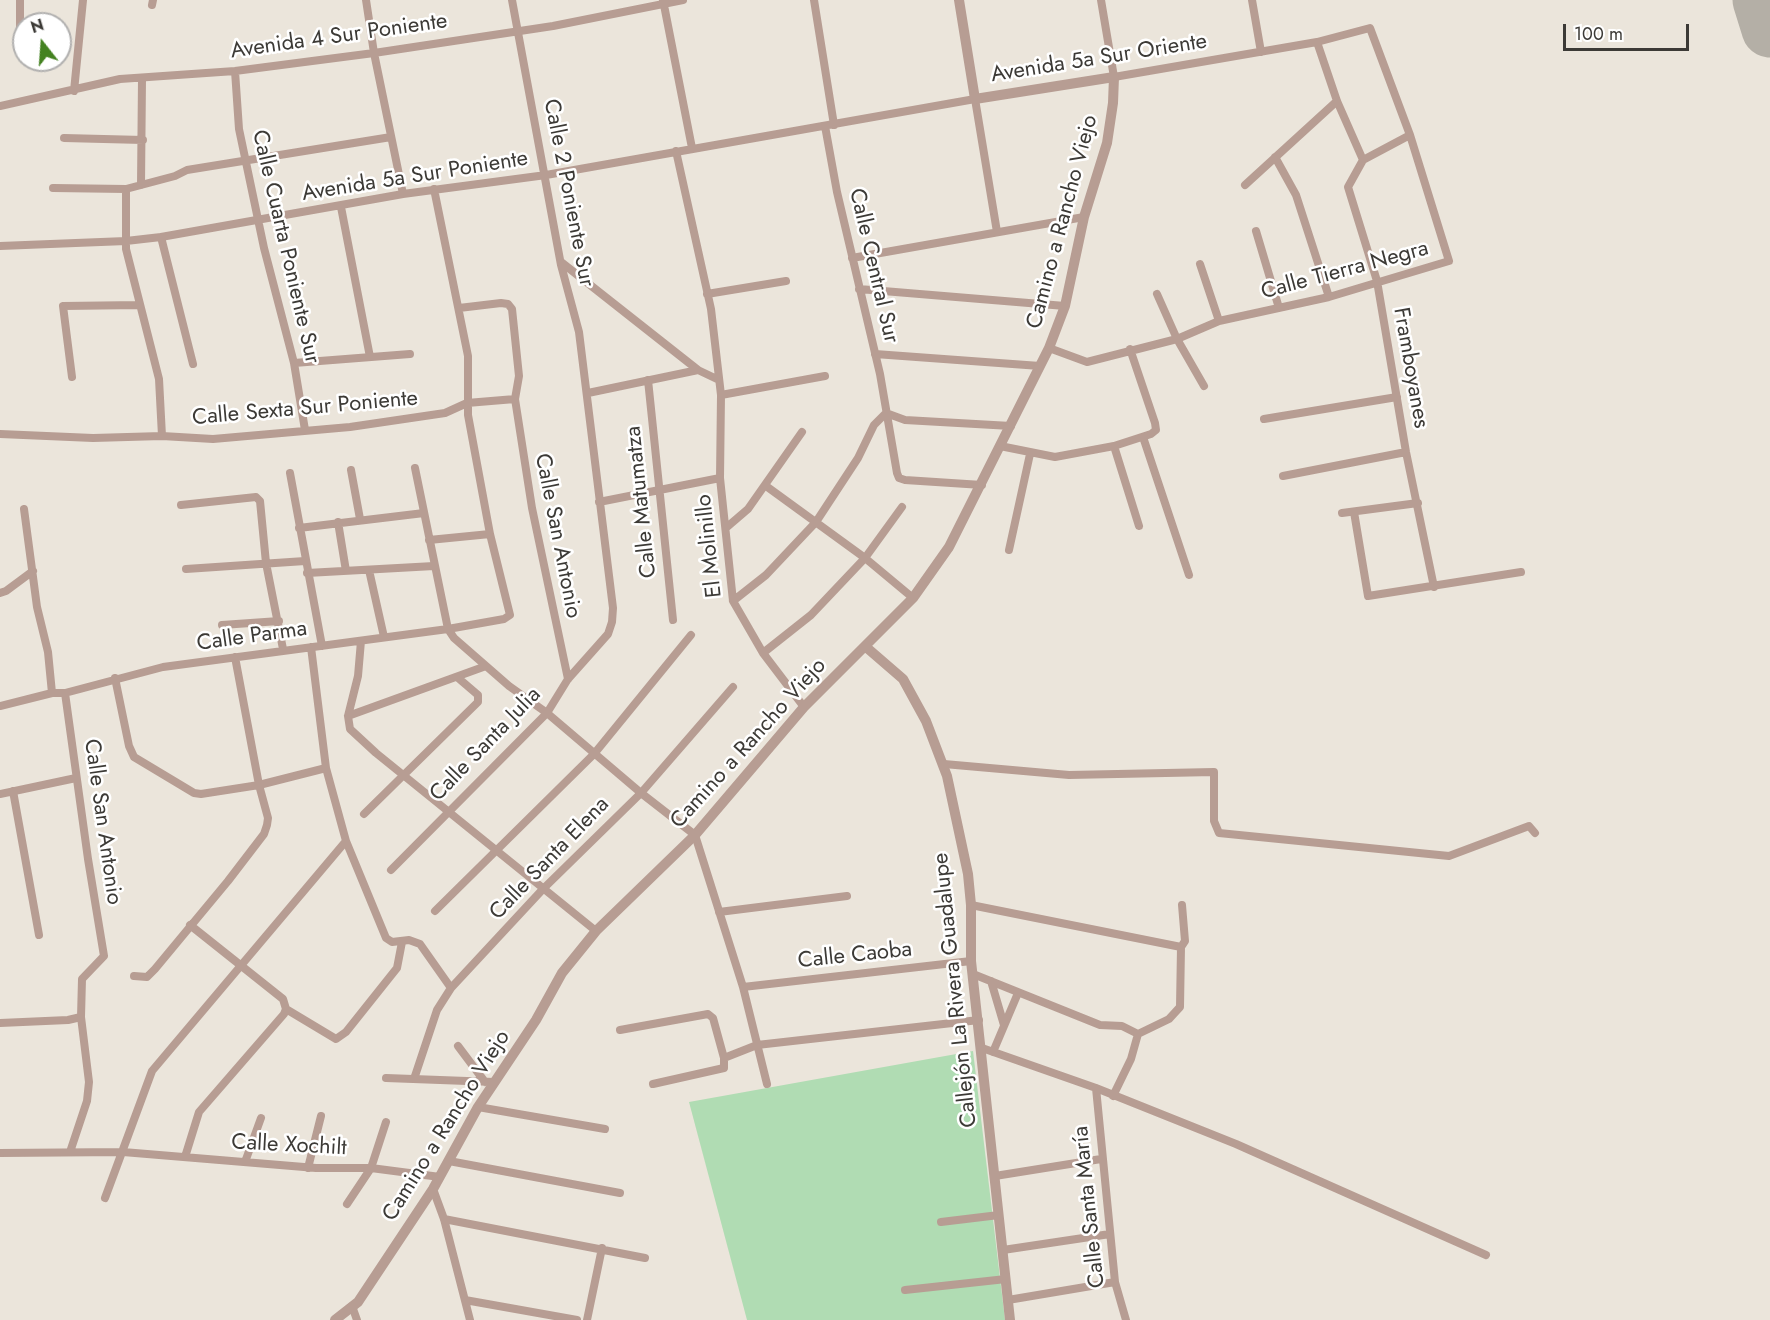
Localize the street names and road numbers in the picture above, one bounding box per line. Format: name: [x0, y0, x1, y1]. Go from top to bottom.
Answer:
street label: Avenida 4 Sur Poniente: [229, 9, 449, 65]
street label: Avenida 5a Sur Oriente: [989, 29, 1209, 89]
street label: Calle 2 Poniente Sur: [537, 97, 599, 289]
street label: Camino a Rancho Viejo: [1022, 112, 1104, 332]
street label: Calle Cuarta Poniente Sur: [245, 128, 325, 366]
street label: Avenida 5a Sur Poniente: [300, 146, 530, 208]
street label: Calle Central Sur: [842, 186, 904, 346]
street label: Calle Tierra Negra: [1258, 236, 1432, 306]
street label: Framboyanes: [1386, 306, 1434, 430]
street label: Calle Sexta Sur Poniente: [191, 386, 419, 432]
street label: Calle Matumatza: [621, 425, 663, 579]
street label: Calle San Antonio: [528, 451, 586, 621]
street label: El Molinillo: [691, 493, 729, 599]
street label: Calle Parma: [195, 616, 309, 658]
street label: Camino a Rancho Viejo: [666, 653, 832, 835]
street label: Calle Santa Julia: [425, 682, 547, 808]
street label: Calle San Antonio: [77, 737, 127, 907]
street label: Calle Santa Elena: [485, 792, 615, 926]
street label: Callejón La Rivera Guadalupe: [928, 851, 984, 1129]
street label: Calle Caoba: [797, 937, 913, 975]
street label: Camino a Rancho Viejo: [377, 1026, 517, 1226]
street label: Calle Santa María: [1068, 1125, 1112, 1289]
street label: Calle Xochilt: [231, 1130, 347, 1162]

